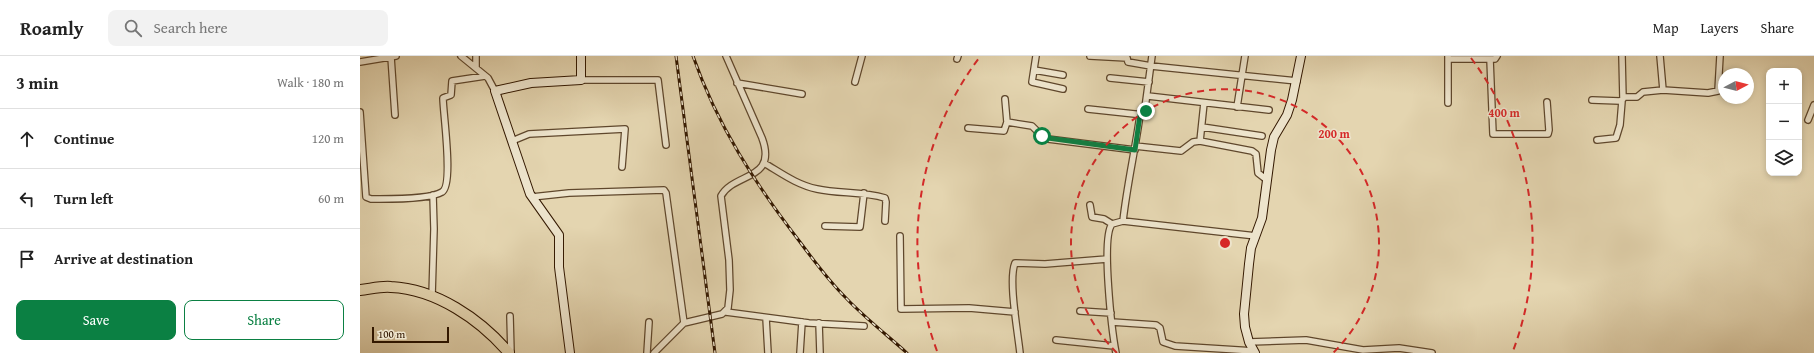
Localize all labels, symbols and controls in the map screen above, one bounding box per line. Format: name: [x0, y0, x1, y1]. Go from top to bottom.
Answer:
search box: [108, 10, 388, 46]
text: Roamly: [20, 14, 84, 42]
icon: search: [122, 17, 144, 39]
text: Search here: [154, 17, 228, 38]
text: Map: [1653, 18, 1679, 38]
text: Layers: [1701, 18, 1739, 38]
text: Share: [1761, 18, 1794, 38]
north arrow: [1718, 68, 1754, 104]
map controls: [1766, 68, 1802, 176]
button: +: [1766, 68, 1802, 104]
text: 3 min: [16, 70, 58, 95]
text: Walk · 180 m: [277, 73, 344, 92]
route end: [1137, 102, 1155, 120]
text: 400 m: [1488, 104, 1521, 121]
button: −: [1766, 104, 1802, 140]
text: 200 m: [1318, 125, 1351, 142]
route start: [1033, 127, 1051, 145]
icon: ahead: [16, 128, 38, 150]
text: Continue: [54, 128, 115, 149]
text: 120 m: [312, 129, 344, 148]
button: layers: [1766, 140, 1802, 176]
icon: left: [16, 188, 38, 210]
text: Turn left: [54, 188, 113, 209]
text: 60 m: [318, 189, 344, 208]
centre of rings: [1218, 236, 1232, 250]
icon: arrive: [16, 248, 38, 270]
text: Arrive at destination: [54, 248, 193, 269]
button: Save: [16, 300, 176, 340]
button: Share: [184, 300, 344, 340]
scale bar: [372, 325, 449, 344]
text: 100 m: [378, 326, 405, 342]

